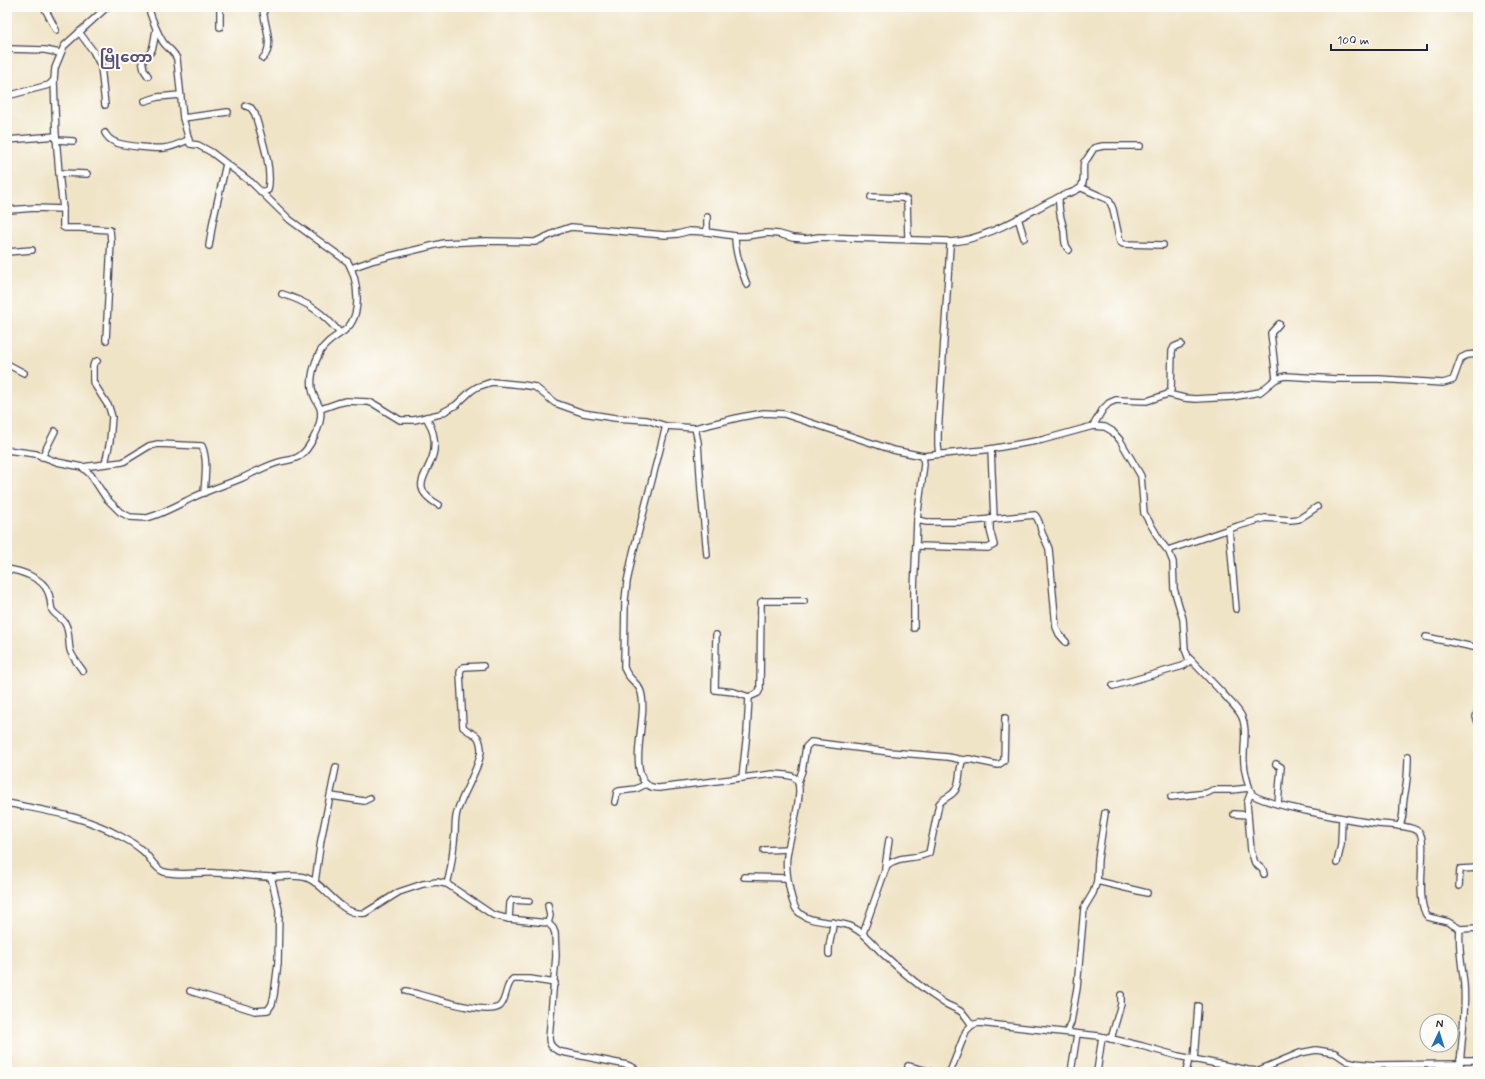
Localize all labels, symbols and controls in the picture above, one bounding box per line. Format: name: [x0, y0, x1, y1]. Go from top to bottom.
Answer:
scale bar: [1331, 26, 1427, 52]
text: 100 m: [1337, 33, 1369, 49]
district label: မြိုတော: [100, 47, 152, 69]
north arrow: [1419, 1013, 1459, 1053]
text: N: [1435, 1017, 1444, 1031]

